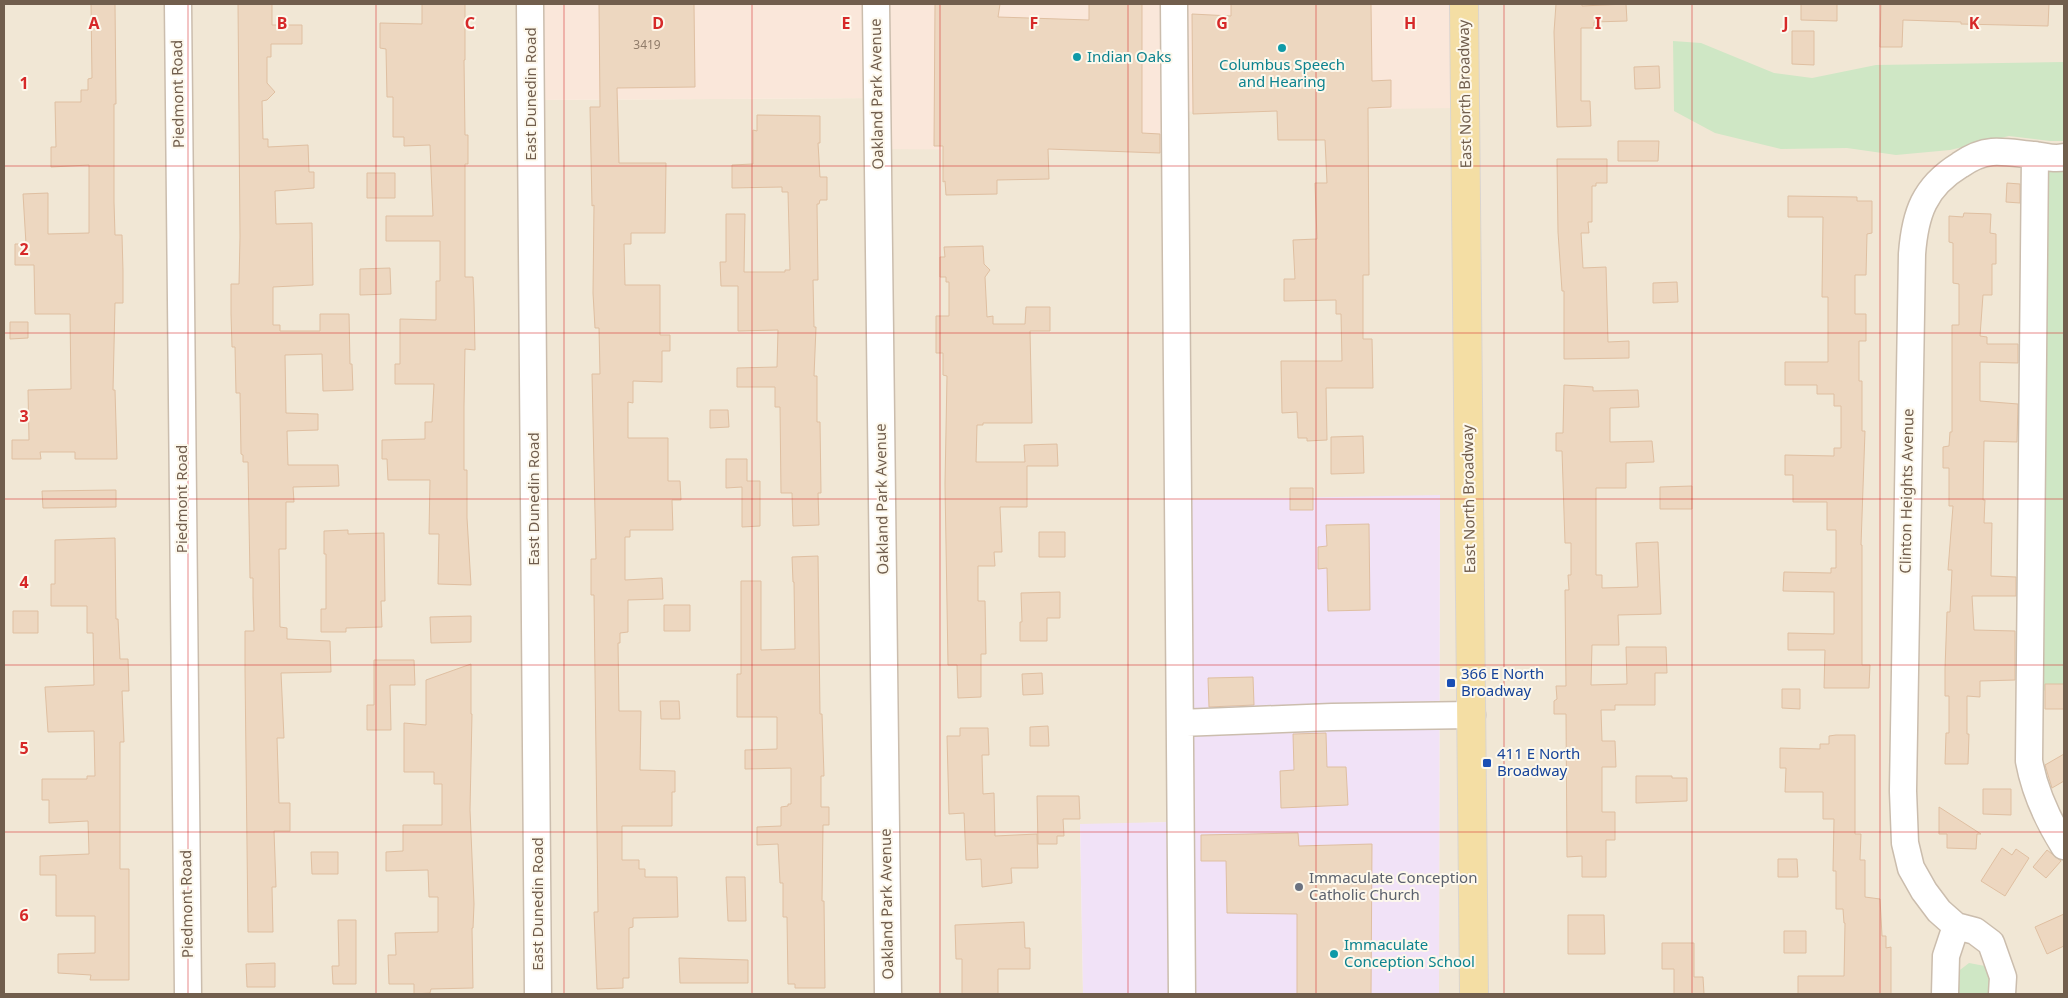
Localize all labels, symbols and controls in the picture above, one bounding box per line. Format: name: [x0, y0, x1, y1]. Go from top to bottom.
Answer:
text: A: [88, 12, 100, 34]
text: B: [277, 12, 287, 34]
text: C: [465, 12, 475, 34]
text: D: [652, 12, 664, 34]
text: E: [842, 12, 851, 34]
text: F: [1030, 12, 1038, 34]
text: G: [1216, 12, 1228, 34]
text: H: [1404, 12, 1416, 34]
text: I: [1595, 12, 1601, 34]
text: J: [1781, 12, 1789, 34]
text: K: [1969, 12, 1980, 34]
street label: Oakland Park Avenue: [865, 18, 887, 170]
street label: East North Broadway: [1453, 19, 1475, 169]
street label: East Dunedin Road: [520, 27, 540, 161]
house number: 3419: [633, 36, 661, 53]
street label: Piedmont Road: [166, 40, 188, 148]
marker: Columbus Speech and Hearing: [1276, 42, 1288, 54]
place label: Indian Oaks: [1087, 46, 1171, 66]
marker: Indian Oaks: [1071, 51, 1083, 63]
place label: Columbus Speech and Hearing: [1219, 54, 1345, 91]
text: 1: [19, 72, 29, 94]
text: 2: [19, 238, 29, 260]
text: 3: [19, 405, 29, 427]
street label: Clinton Heights Avenue: [1895, 408, 1917, 574]
street label: Oakland Park Avenue: [870, 423, 892, 575]
street label: East North Broadway: [1457, 424, 1479, 574]
street label: East Dunedin Road: [523, 432, 543, 566]
street label: Piedmont Road: [171, 445, 191, 553]
text: 4: [19, 571, 29, 593]
place label: 366 E North Broadway: [1461, 663, 1544, 700]
marker: 366 E North Broadway: [1445, 677, 1457, 689]
text: 5: [19, 737, 29, 759]
place label: 411 E North Broadway: [1497, 743, 1580, 780]
marker: 411 E North Broadway: [1481, 757, 1493, 769]
street label: Oakland Park Avenue: [875, 828, 897, 980]
street label: East Dunedin Road: [527, 837, 547, 971]
street label: Piedmont Road: [175, 850, 197, 958]
place label: Immaculate Conception Catholic Church: [1309, 867, 1477, 904]
marker: Immaculate Conception Catholic Church: [1293, 881, 1305, 893]
text: 6: [19, 904, 29, 926]
place label: Immaculate Conception School: [1344, 934, 1475, 971]
marker: Immaculate Conception School: [1328, 948, 1340, 960]

